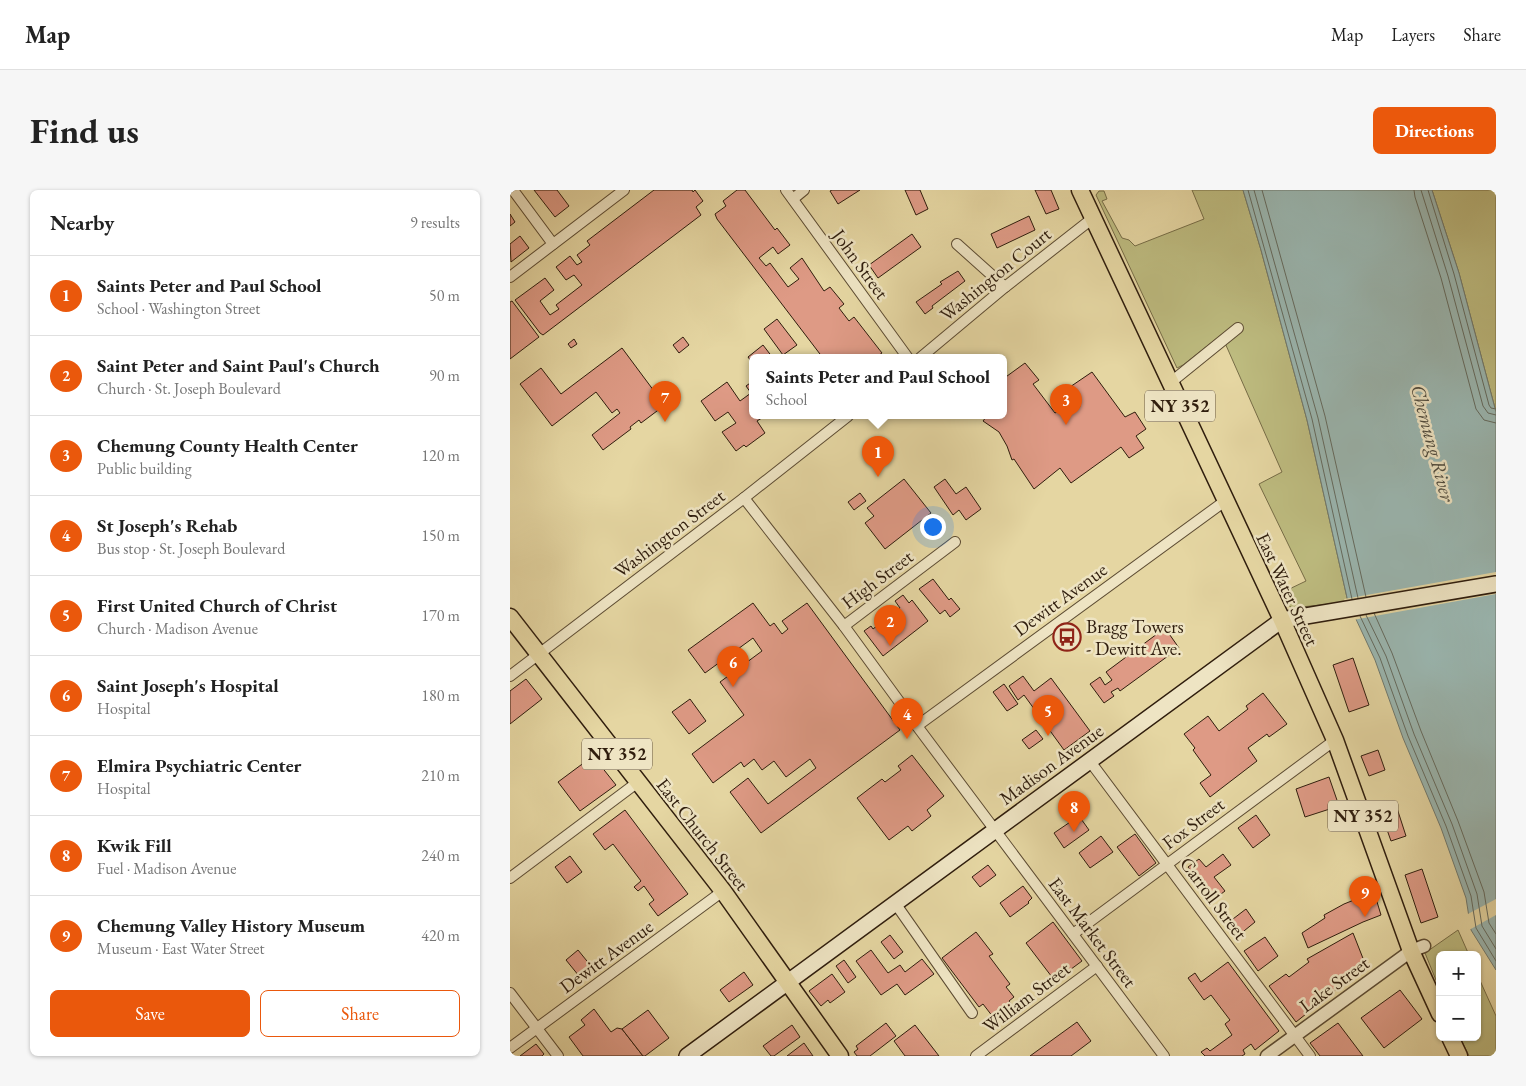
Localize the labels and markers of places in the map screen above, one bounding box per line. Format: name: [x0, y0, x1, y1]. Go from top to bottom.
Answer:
pin: 7: [649, 381, 681, 422]
pin: 3: [1050, 384, 1082, 425]
pin: 1: [862, 436, 894, 477]
pin: 2: [874, 605, 906, 646]
place label: Bragg Towers - Dewitt Ave.: [1086, 614, 1184, 661]
bus stop icon: Bragg Towers - Dewitt Ave.: [1052, 622, 1082, 652]
pin: 6: [717, 646, 749, 687]
pin: 5: [1032, 695, 1064, 736]
pin: 4: [891, 698, 923, 739]
pin: 8: [1058, 791, 1090, 832]
pin: 9: [1349, 876, 1381, 917]

